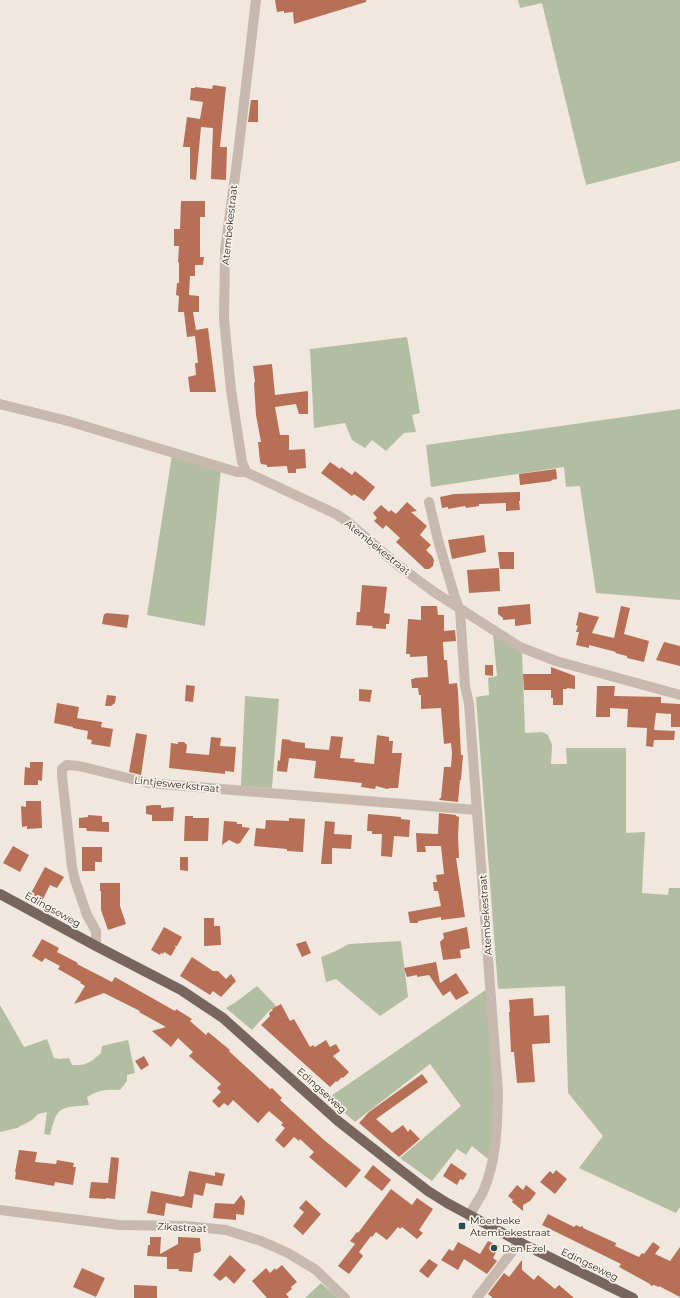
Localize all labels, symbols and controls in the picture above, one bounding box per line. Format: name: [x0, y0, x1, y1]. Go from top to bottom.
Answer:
street label: Atembekestraat: [219, 184, 240, 266]
street label: Atembekestraat: [342, 517, 413, 578]
street label: Lintjeswerkstraat: [134, 774, 220, 795]
street label: Atembekestraat: [476, 874, 495, 956]
street label: Edingseweg: [22, 889, 83, 930]
street label: Edingseweg: [294, 1065, 349, 1116]
place label: Moerbeke Atembekestraat: [470, 1214, 551, 1239]
street label: Zikastraat: [157, 1220, 207, 1235]
marker: Moerbeke Atembekestraat: [457, 1221, 467, 1231]
place label: Den Ezel: [502, 1242, 546, 1255]
marker: Den Ezel: [489, 1243, 499, 1253]
street label: Edingseweg: [559, 1245, 621, 1284]

